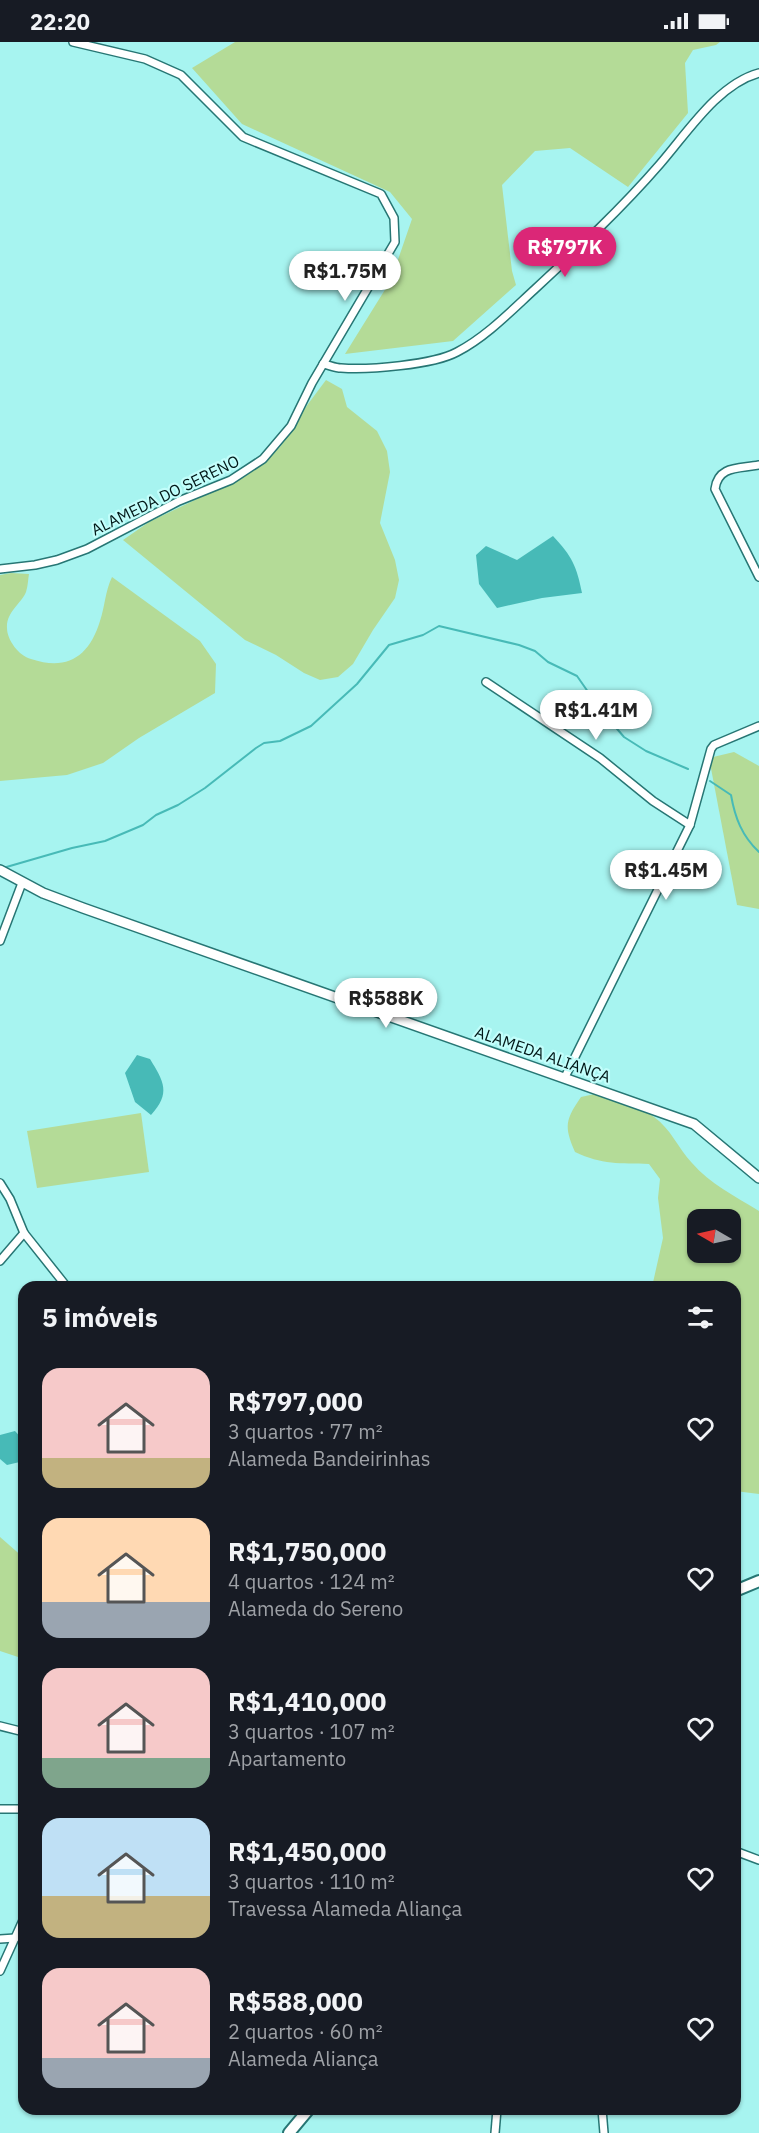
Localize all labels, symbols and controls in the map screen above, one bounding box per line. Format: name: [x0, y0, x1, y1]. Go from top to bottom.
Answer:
text: 22:20: [30, 7, 90, 36]
pin: R$797K: [516, 227, 614, 278]
text: R$797K: [527, 233, 603, 260]
pin: R$1.75M: [290, 251, 400, 302]
text: R$1.75M: [303, 257, 387, 284]
street label: ALAMEDA DO SERENO: [88, 450, 242, 540]
pin: R$1.41M: [541, 690, 651, 741]
text: R$1.41M: [554, 696, 638, 723]
pin: R$1.45M: [611, 850, 721, 901]
text: R$1.45M: [624, 856, 708, 883]
pin: R$588K: [337, 978, 435, 1029]
text: R$588K: [348, 984, 424, 1011]
street label: ALAMEDA ALIANÇA: [473, 1021, 613, 1087]
north arrow: [687, 1209, 741, 1263]
map controls: [687, 1209, 741, 1263]
text: 5 imóveis: [42, 1300, 158, 1334]
icon: filters: [684, 1301, 717, 1334]
text: R$797,000: [228, 1384, 363, 1418]
icon: home: [90, 1392, 162, 1464]
icon: heart: [684, 1412, 717, 1445]
text: 3 quartos · 77 m²: [228, 1418, 383, 1445]
text: Alameda Bandeirinhas: [228, 1445, 431, 1472]
text: R$1,750,000: [228, 1534, 386, 1568]
icon: home: [90, 1542, 162, 1614]
icon: heart: [684, 1562, 717, 1595]
text: 4 quartos · 124 m²: [228, 1568, 395, 1595]
text: Alameda do Sereno: [228, 1595, 403, 1622]
text: R$1,410,000: [228, 1684, 386, 1718]
icon: home: [90, 1692, 162, 1764]
icon: heart: [684, 1712, 717, 1745]
text: 3 quartos · 107 m²: [228, 1718, 395, 1745]
text: Apartamento: [228, 1745, 346, 1772]
text: R$1,450,000: [228, 1834, 386, 1868]
icon: home: [90, 1842, 162, 1914]
icon: heart: [684, 1862, 717, 1895]
text: 3 quartos · 110 m²: [228, 1868, 395, 1895]
text: Travessa Alameda Aliança: [228, 1895, 462, 1922]
text: R$588,000: [228, 1984, 363, 2018]
icon: home: [90, 1992, 162, 2064]
icon: heart: [684, 2012, 717, 2045]
text: 2 quartos · 60 m²: [228, 2018, 383, 2045]
text: Alameda Aliança: [228, 2045, 378, 2072]

